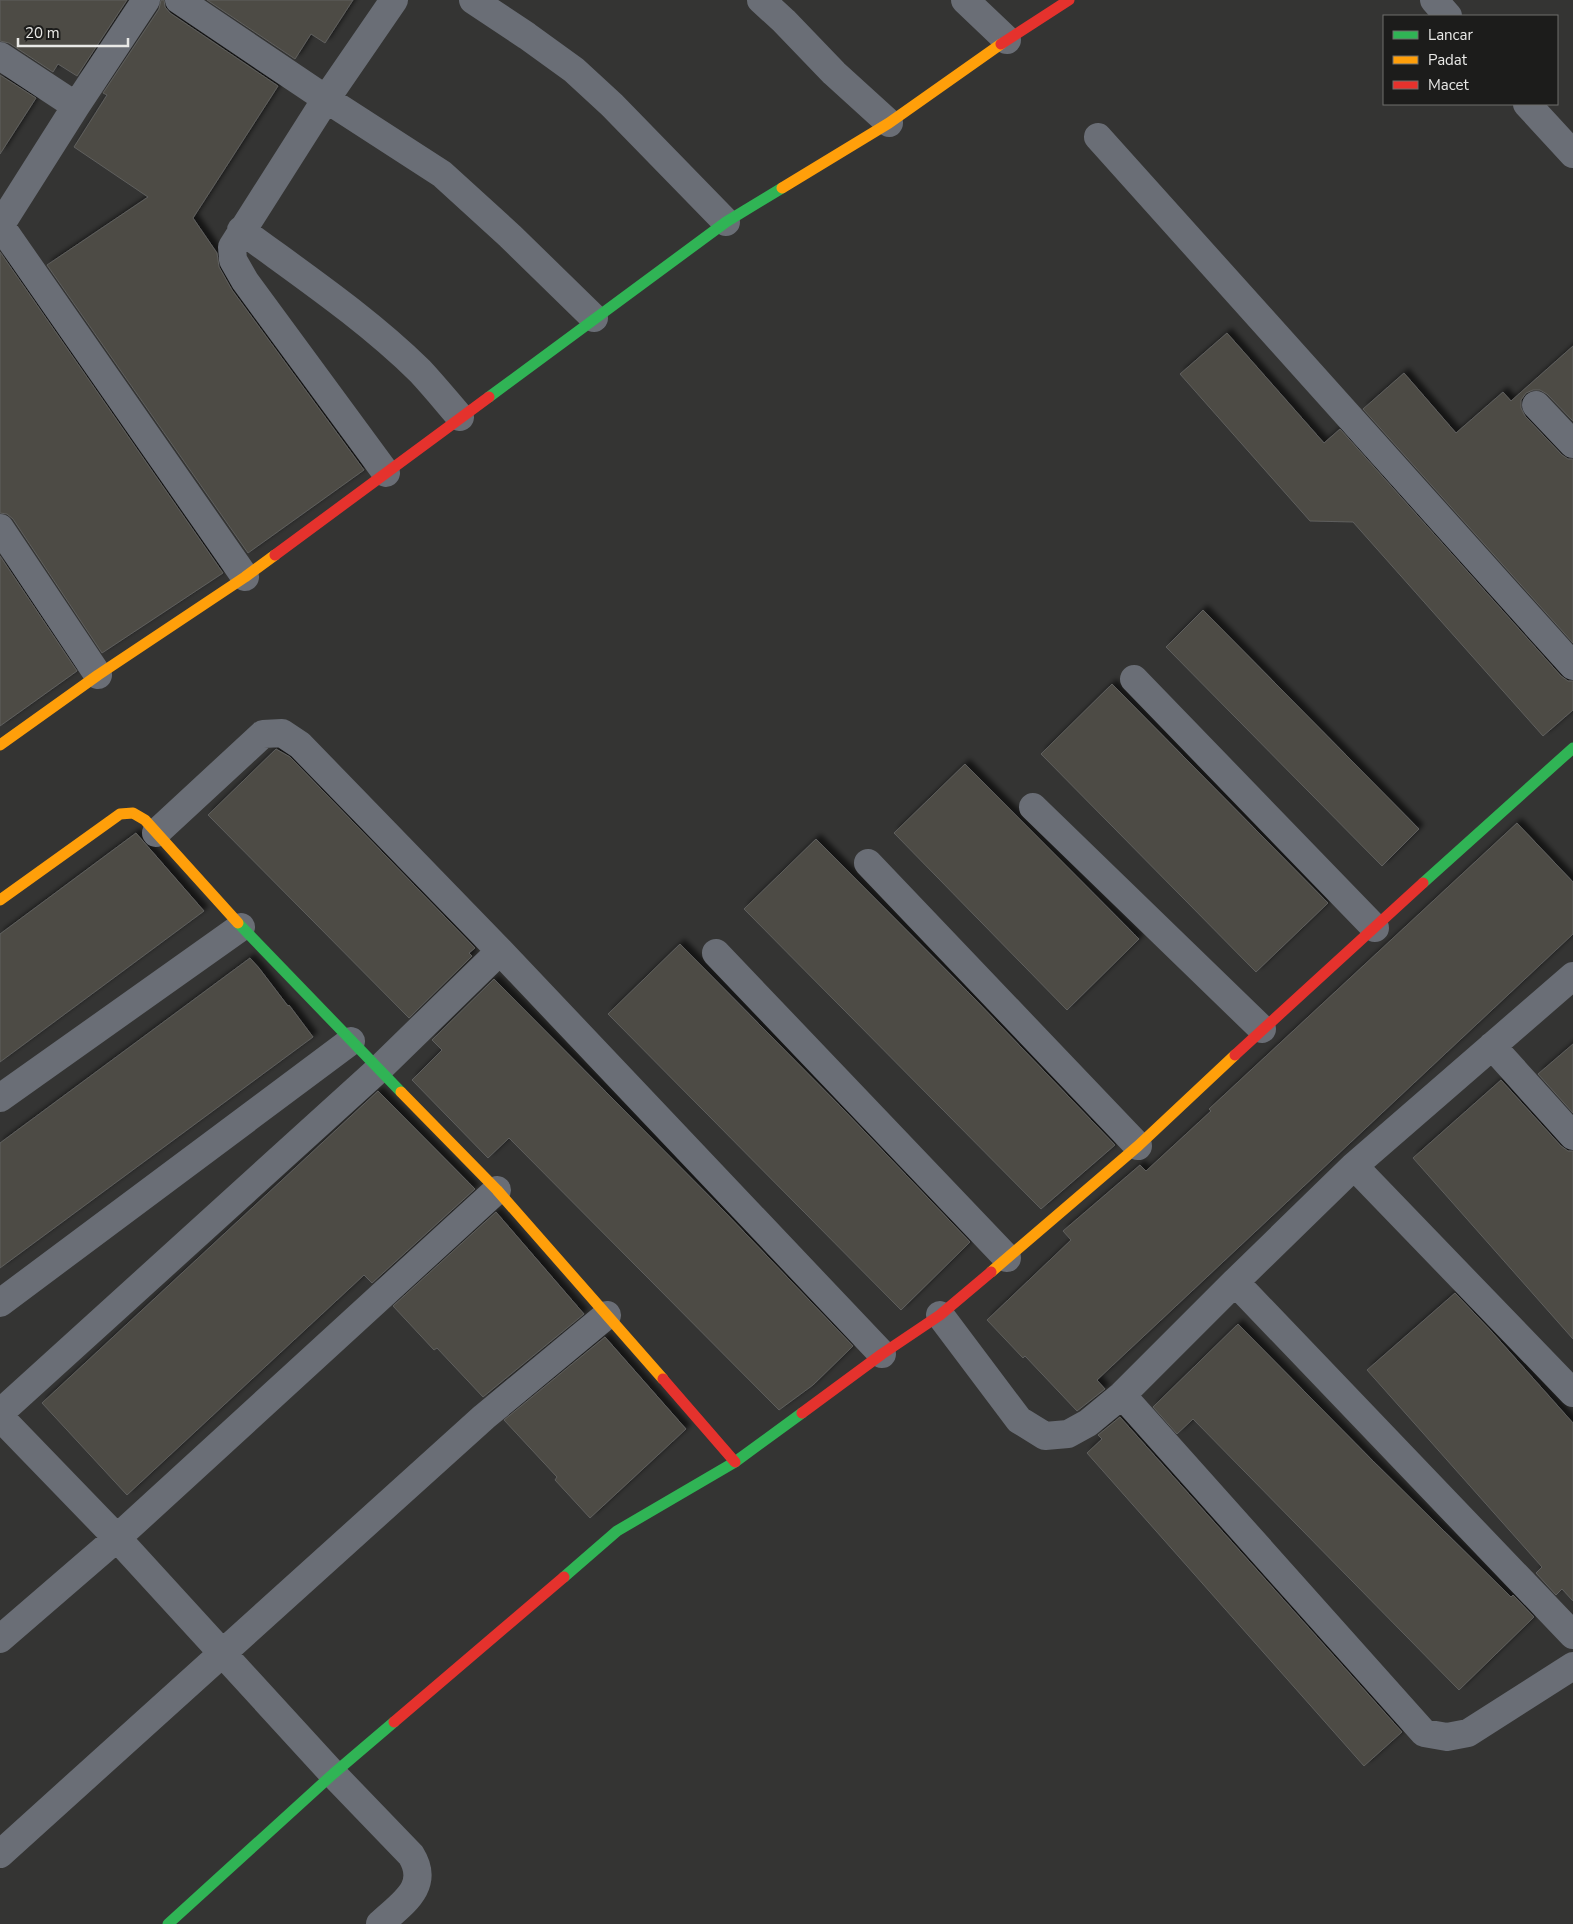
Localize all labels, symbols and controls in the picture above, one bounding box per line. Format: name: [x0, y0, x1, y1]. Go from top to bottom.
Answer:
scale bar: [18, 15, 128, 47]
legend: [1383, 15, 1558, 105]
text: 20 m: [25, 23, 60, 43]
text: Lancar: [1428, 25, 1473, 45]
text: Padat: [1428, 50, 1468, 70]
text: Macet: [1428, 75, 1470, 95]

